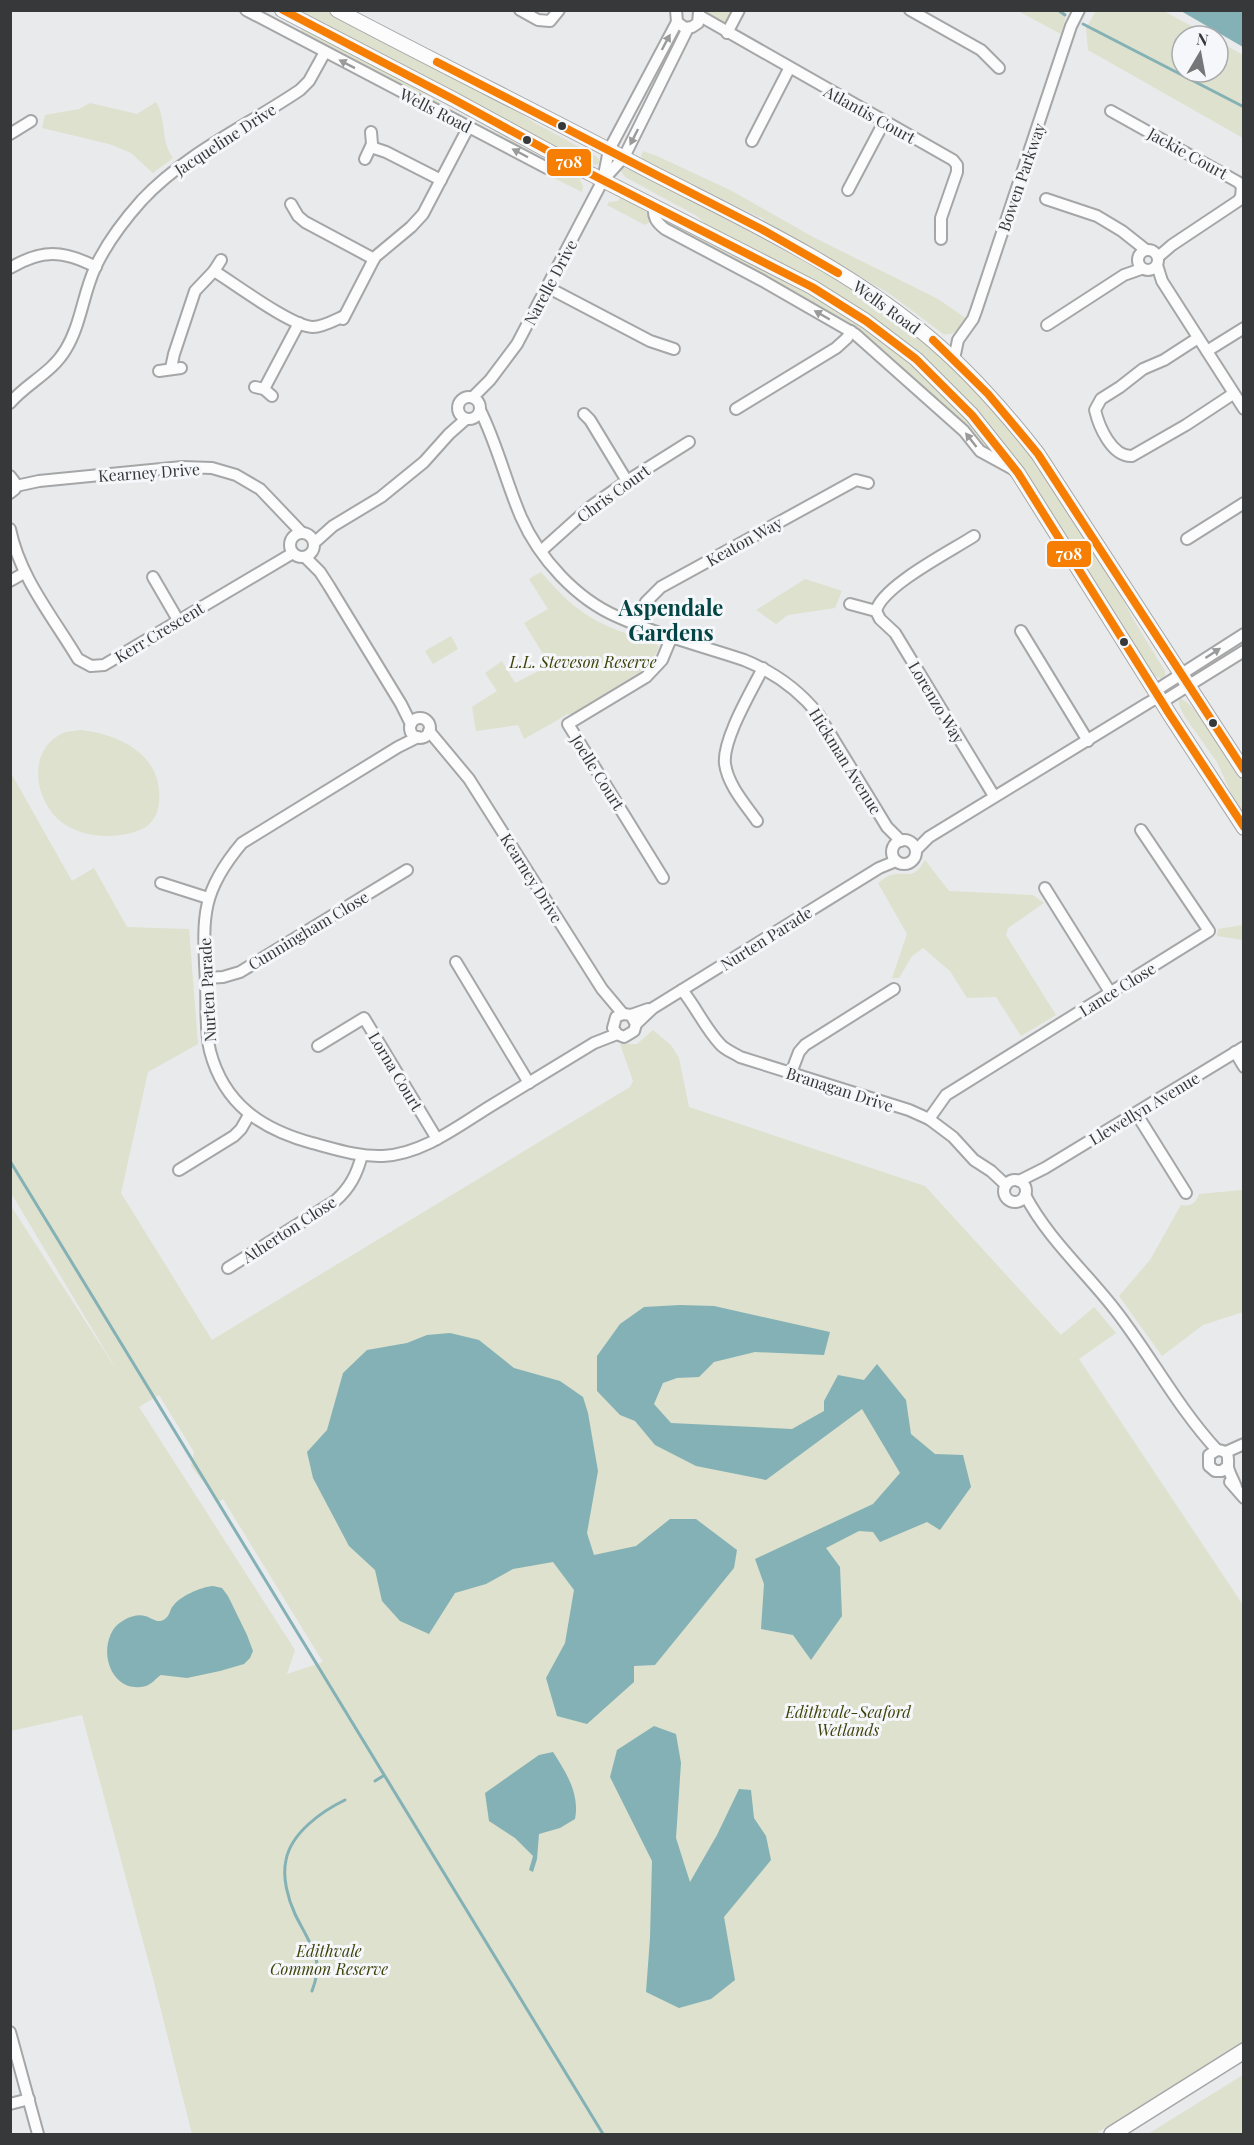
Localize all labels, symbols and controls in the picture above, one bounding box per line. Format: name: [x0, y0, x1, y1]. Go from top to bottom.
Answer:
north arrow: [1170, 24, 1230, 84]
text: N: [1195, 27, 1211, 50]
one-way arrow: [661, 34, 671, 51]
one-way arrow: [338, 59, 355, 68]
street label: Atlantis Court: [820, 80, 920, 148]
street label: Wells Road: [396, 82, 476, 137]
street label: Jacqueline Drive: [169, 98, 280, 180]
unlabelled marker: [556, 120, 568, 132]
street label: Bowen Parkway: [993, 120, 1049, 234]
street label: Jackie Court: [1144, 122, 1232, 184]
one-way arrow: [630, 128, 639, 145]
unlabelled marker: [521, 134, 533, 146]
line badge: 708: [546, 148, 592, 177]
one-way arrow: [511, 149, 529, 159]
text: 708: [556, 151, 582, 172]
street label: Narelle Drive: [519, 236, 581, 328]
street label: Wells Road: [848, 275, 925, 338]
one-way arrow: [813, 310, 830, 320]
one-way arrow: [965, 432, 977, 447]
street label: Kearney Drive: [97, 458, 201, 486]
street label: Chris Court: [572, 459, 654, 527]
street label: Keaton Way: [702, 512, 786, 570]
line badge: 708: [1046, 540, 1092, 568]
text: 708: [1056, 543, 1082, 564]
district label: Aspendale Gardens: [618, 592, 723, 647]
street label: Kerr Crescent: [110, 597, 208, 667]
unlabelled marker: [1118, 636, 1130, 648]
one-way arrow: [1204, 648, 1221, 659]
park label: L.L. Steveson Reserve: [509, 651, 657, 672]
street label: Lorenzo Way: [904, 657, 970, 747]
street label: Hickman Avenue: [805, 704, 887, 818]
unlabelled marker: [1207, 717, 1219, 729]
street label: Joelle Court: [566, 730, 630, 814]
street label: Kearney Drive: [496, 829, 568, 927]
street label: Cunningham Close: [244, 886, 372, 974]
street label: Nurten Parade: [716, 901, 816, 975]
street label: Nurten Parade: [194, 937, 220, 1043]
street label: Lance Close: [1075, 957, 1159, 1021]
street label: Lorna Court: [364, 1028, 428, 1115]
street label: Branagan Drive: [784, 1062, 896, 1116]
street label: Llewellyn Avenue: [1085, 1067, 1203, 1149]
street label: Atherton Close: [237, 1191, 340, 1268]
park label: Edithvale-Seaford Wetlands: [784, 1701, 912, 1740]
park label: Edithvale Common Reserve: [270, 1940, 388, 1979]

